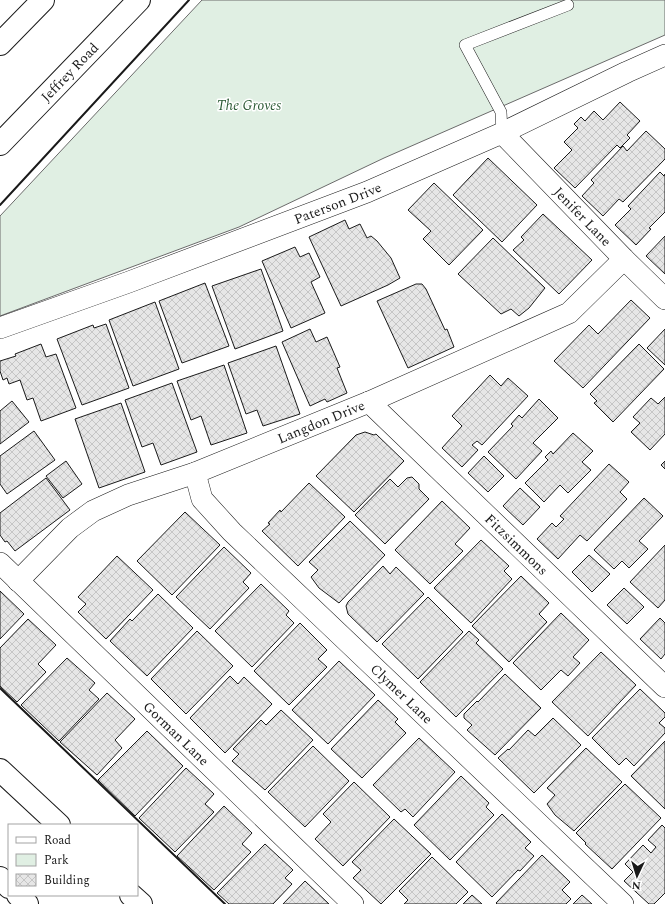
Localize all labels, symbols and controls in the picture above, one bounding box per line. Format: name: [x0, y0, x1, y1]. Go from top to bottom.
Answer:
street label: Jeffrey Road: [36, 38, 104, 107]
park label: The Groves: [217, 95, 281, 116]
street label: Paterson Drive: [291, 177, 385, 230]
street label: Jenifer Lane: [548, 182, 616, 251]
street label: Langdon Drive: [274, 395, 368, 449]
street label: Fitzsimmons: [480, 509, 553, 580]
street label: Clymer Lane: [365, 659, 438, 729]
street label: Gorman Lane: [138, 696, 214, 771]
legend: [8, 824, 138, 896]
text: Road: [44, 831, 71, 850]
text: Park: [44, 851, 69, 870]
north arrow: [617, 856, 657, 896]
text: Building: [44, 871, 90, 890]
text: N: [631, 877, 641, 894]

